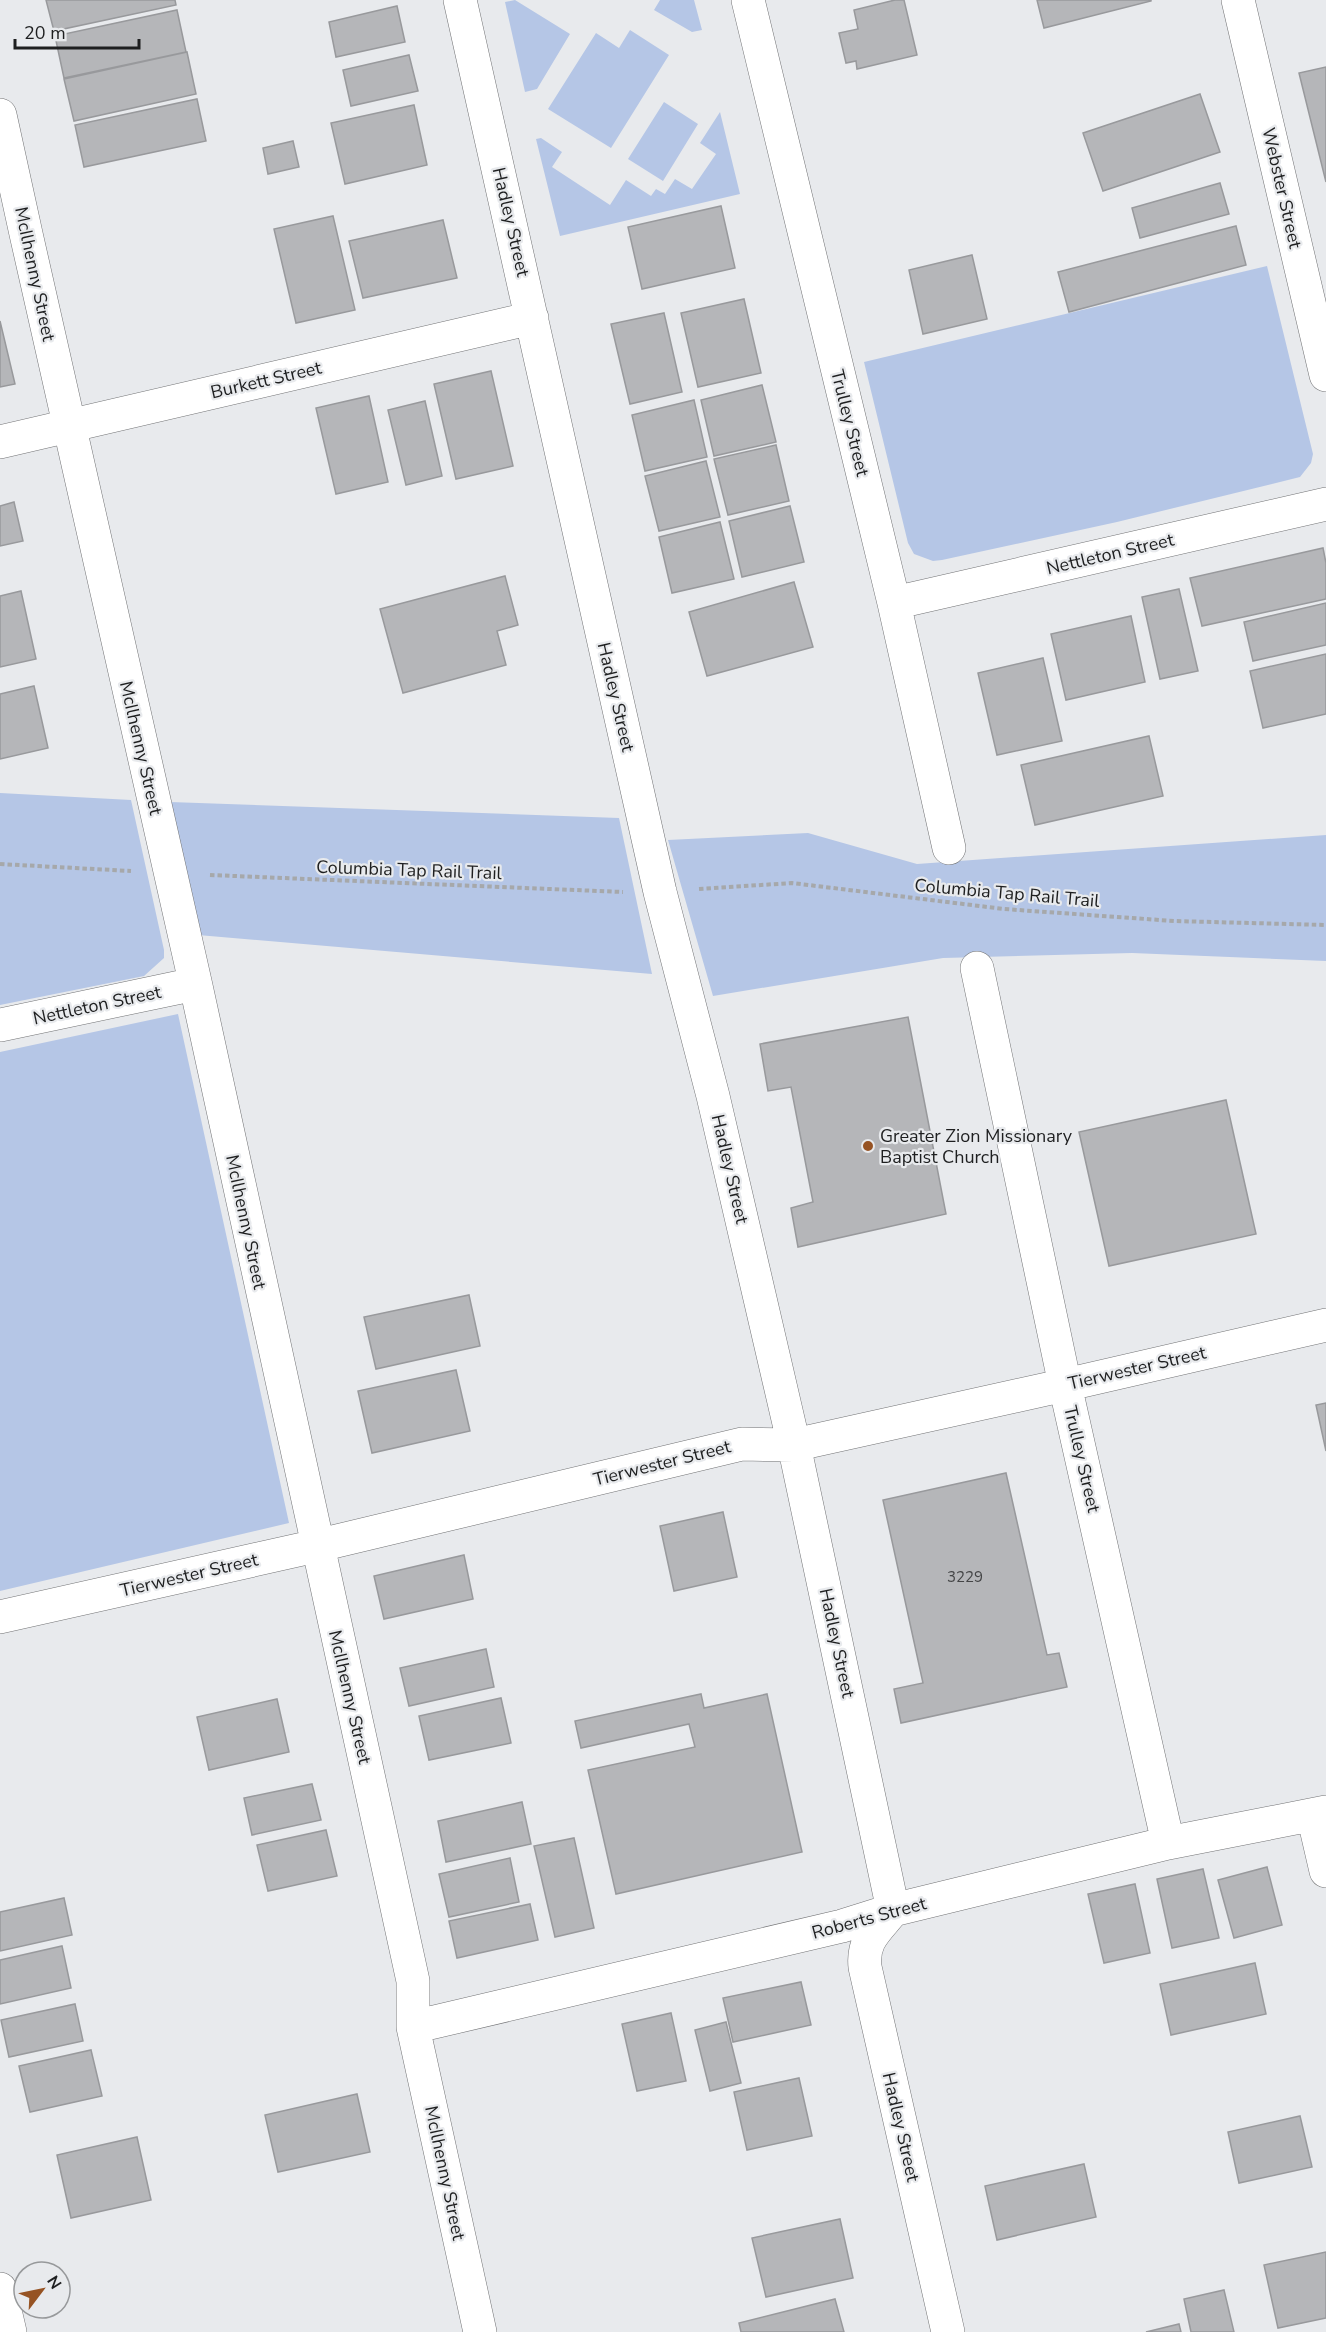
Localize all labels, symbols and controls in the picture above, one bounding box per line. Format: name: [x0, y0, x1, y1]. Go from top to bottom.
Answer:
scale bar: [15, 12, 140, 50]
text: 20 m: [24, 21, 66, 45]
street label: Webster Street: [1256, 125, 1308, 251]
street label: Hadley Street: [487, 165, 535, 280]
street label: McIlhenny Street: [9, 205, 61, 344]
street label: Burkett Street: [208, 355, 325, 404]
street label: Trulley Street: [825, 367, 875, 479]
street label: Nettleton Street: [1044, 528, 1177, 580]
street label: Hadley Street: [592, 640, 640, 755]
street label: McIlhenny Street: [114, 679, 168, 818]
street label: Columbia Tap Rail Trail: [316, 855, 503, 885]
street label: Columbia Tap Rail Trail: [913, 873, 1101, 913]
street label: Nettleton Street: [31, 980, 164, 1030]
street label: Hadley Street: [706, 1112, 754, 1227]
place label: Greater Zion Missionary Baptist Church: [880, 1124, 1073, 1169]
marker: Greater Zion Missionary Baptist Church: [861, 1139, 875, 1153]
street label: McIlhenny Street: [220, 1153, 272, 1292]
street label: Tierwester Street: [1066, 1340, 1209, 1396]
street label: Trulley Street: [1058, 1403, 1106, 1515]
street label: Tierwester Street: [591, 1434, 734, 1492]
street label: Tierwester Street: [118, 1547, 261, 1603]
house number: 3229: [947, 1567, 983, 1587]
street label: Hadley Street: [814, 1586, 860, 1701]
street label: McIlhenny Street: [323, 1628, 377, 1767]
street label: Roberts Street: [809, 1891, 930, 1945]
street label: Hadley Street: [877, 2070, 925, 2185]
street label: McIlhenny Street: [419, 2104, 471, 2243]
north arrow: [12, 2260, 72, 2320]
text: N: [41, 2272, 66, 2293]

